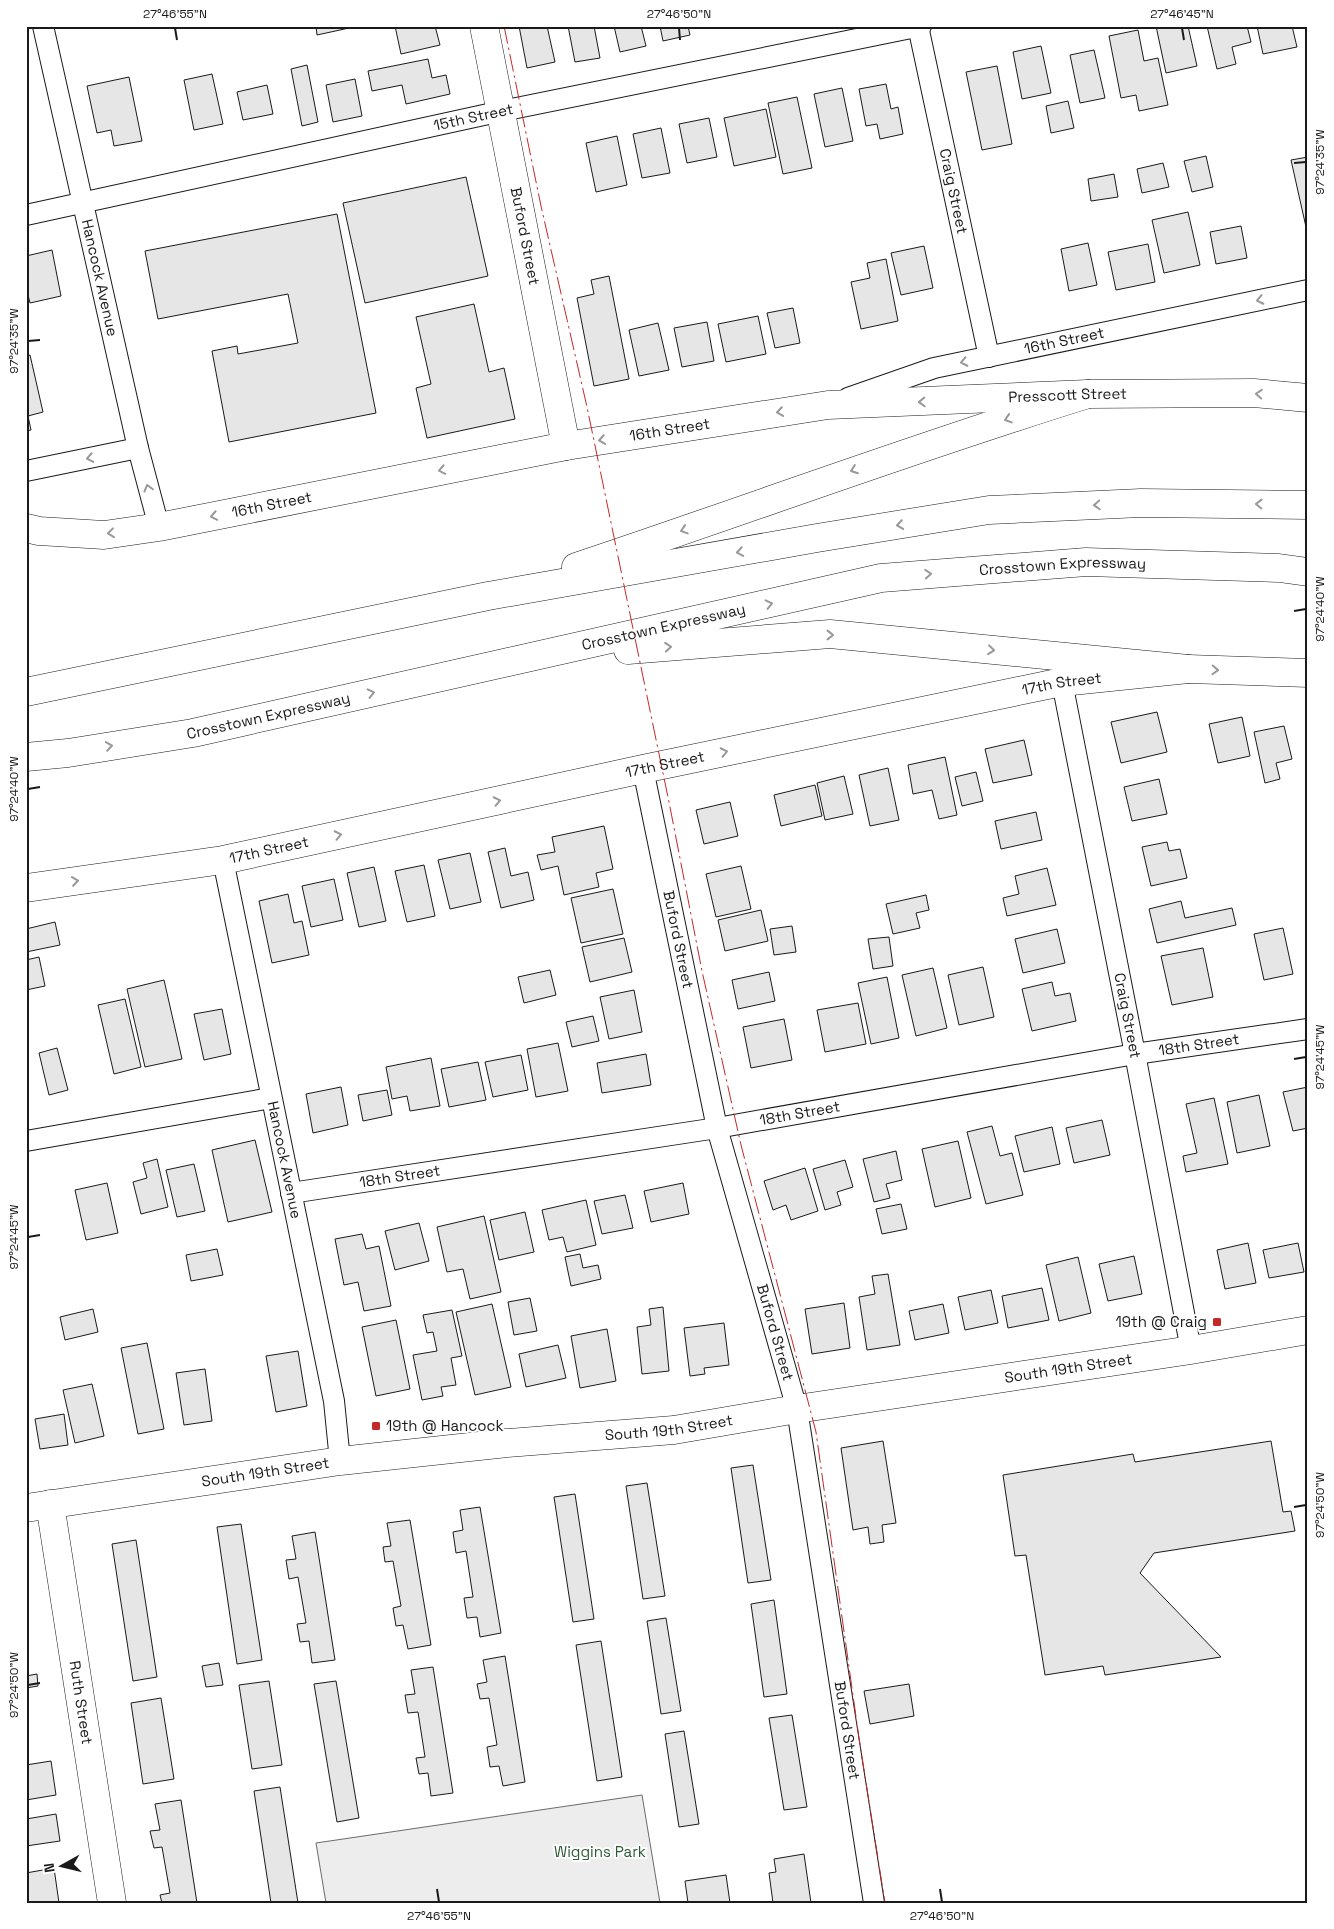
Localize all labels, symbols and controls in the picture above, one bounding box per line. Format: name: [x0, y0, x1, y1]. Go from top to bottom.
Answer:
text: 27°46'55"N: [143, 6, 207, 22]
text: 27°46'50"N: [647, 6, 711, 22]
text: 27°46'45"N: [1150, 6, 1214, 22]
street label: 15th Street: [432, 99, 515, 135]
text: 97°24'35"W: [1312, 129, 1328, 195]
street label: Craig Street: [936, 147, 972, 236]
street label: Buford Street: [507, 185, 544, 287]
street label: Hancock Avenue: [78, 217, 123, 338]
one-way arrow: [1256, 295, 1264, 305]
text: 97°24'35"W: [6, 308, 22, 374]
street label: 16th Street: [1022, 323, 1106, 358]
one-way arrow: [959, 356, 968, 367]
street label: Presscott Street: [1008, 384, 1127, 406]
one-way arrow: [1255, 388, 1263, 399]
one-way arrow: [918, 396, 926, 407]
one-way arrow: [775, 407, 784, 417]
one-way arrow: [1004, 413, 1013, 423]
street label: 16th Street: [628, 414, 711, 445]
one-way arrow: [598, 434, 606, 445]
one-way arrow: [86, 452, 95, 463]
one-way arrow: [850, 464, 859, 474]
one-way arrow: [438, 465, 447, 475]
one-way arrow: [144, 484, 154, 492]
street label: 16th Street: [230, 487, 313, 521]
one-way arrow: [1092, 499, 1100, 510]
one-way arrow: [1255, 499, 1262, 509]
one-way arrow: [210, 510, 219, 521]
one-way arrow: [896, 519, 905, 529]
one-way arrow: [681, 525, 689, 535]
one-way arrow: [106, 527, 114, 538]
one-way arrow: [736, 546, 745, 556]
street label: Crosstown Expressway: [978, 552, 1146, 579]
one-way arrow: [925, 569, 933, 580]
text: 97°24'40"W: [1312, 576, 1328, 642]
street label: Crosstown Expressway: [580, 599, 747, 654]
one-way arrow: [764, 599, 773, 610]
one-way arrow: [826, 630, 834, 640]
one-way arrow: [664, 642, 672, 653]
one-way arrow: [988, 644, 996, 655]
one-way arrow: [1211, 665, 1219, 675]
street label: 17th Street: [1020, 668, 1102, 699]
street label: Crosstown Expressway: [185, 688, 352, 743]
one-way arrow: [367, 688, 376, 699]
one-way arrow: [105, 742, 114, 752]
street label: 17th Street: [623, 746, 706, 782]
one-way arrow: [720, 747, 728, 758]
text: 97°24'40"W: [6, 756, 22, 822]
one-way arrow: [492, 796, 501, 806]
one-way arrow: [333, 830, 342, 841]
street label: 17th Street: [227, 832, 310, 867]
one-way arrow: [71, 876, 79, 887]
street label: Buford Street: [659, 889, 698, 990]
street label: Craig Street: [1110, 971, 1146, 1060]
text: 97°24'45"W: [1312, 1024, 1328, 1090]
street label: 18th Street: [1157, 1029, 1241, 1060]
street label: 18th Street: [758, 1096, 842, 1129]
street label: Hancock Avenue: [264, 1099, 306, 1220]
street label: 18th Street: [358, 1160, 441, 1191]
text: 97°24'45"W: [6, 1204, 22, 1270]
street label: Buford Street: [753, 1282, 798, 1383]
place label: 19th @ Craig: [1115, 1312, 1207, 1331]
marker: 19th @ Craig: [1211, 1316, 1223, 1328]
street label: South 19th Street: [1003, 1349, 1133, 1387]
street label: South 19th Street: [604, 1410, 734, 1444]
place label: 19th @ Hancock: [386, 1416, 504, 1435]
marker: 19th @ Hancock: [370, 1420, 382, 1432]
street label: South 19th Street: [200, 1453, 331, 1491]
text: 97°24'50"W: [1312, 1472, 1328, 1538]
text: 97°24'50"W: [6, 1652, 22, 1718]
street label: Ruth Street: [65, 1659, 97, 1746]
street label: Buford Street: [831, 1680, 865, 1781]
north arrow: [38, 1842, 88, 1892]
park label: Wiggins Park: [554, 1842, 646, 1861]
text: N: [40, 1862, 59, 1874]
text: 27°46'55"N: [407, 1908, 471, 1924]
text: 27°46'50"N: [910, 1908, 974, 1924]

